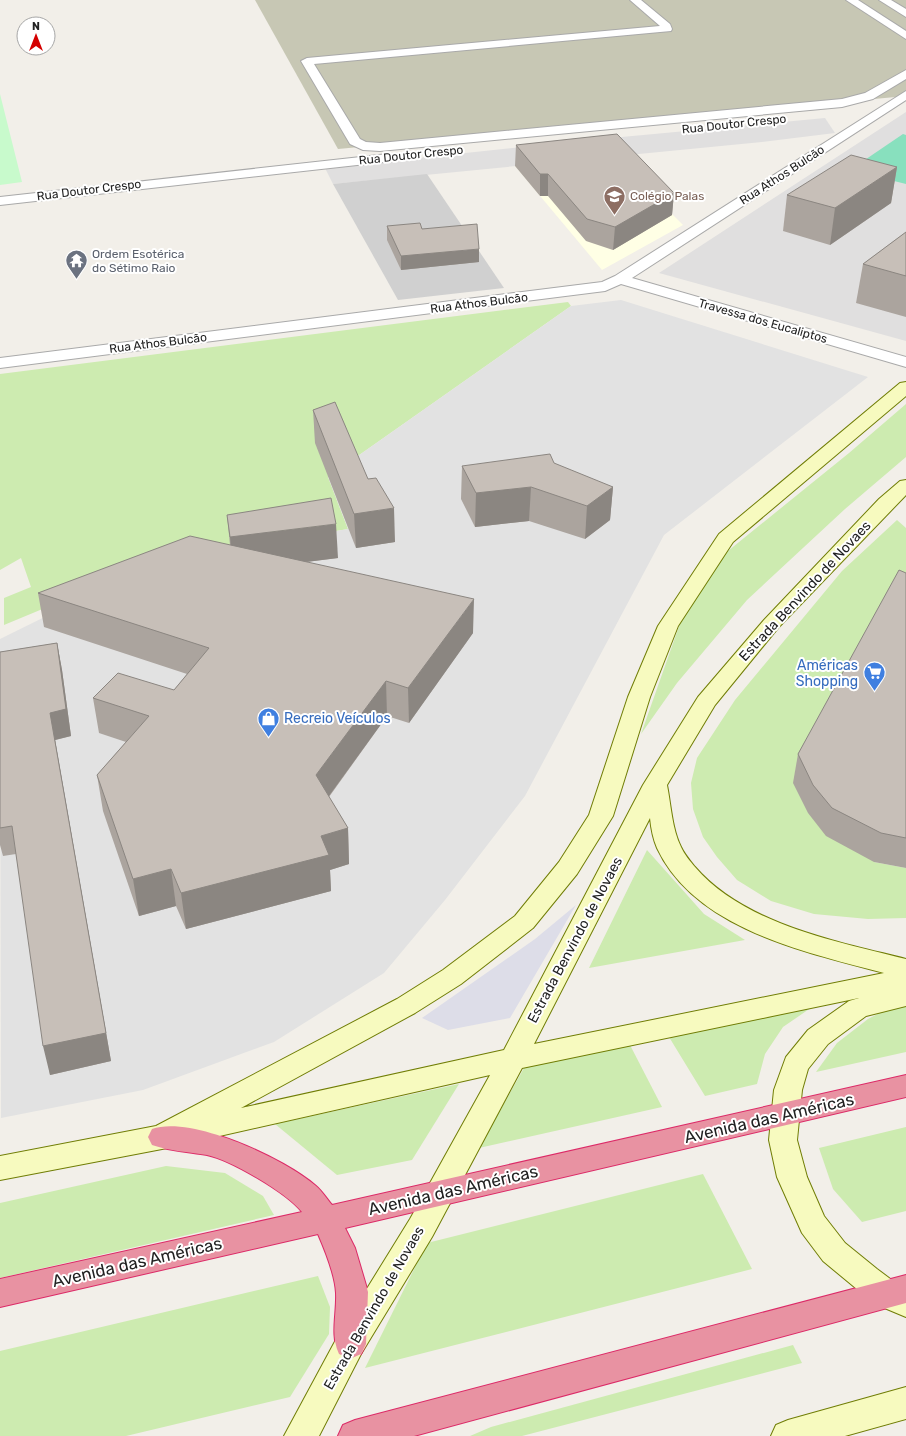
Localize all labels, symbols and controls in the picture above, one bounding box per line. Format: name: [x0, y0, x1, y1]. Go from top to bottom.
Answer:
north arrow: [16, 16, 56, 56]
text: N: [32, 20, 40, 33]
street label: Rua Doutor Crespo: [681, 112, 787, 136]
street label: Rua Athos Bulcão: [737, 142, 827, 208]
street label: Rua Doutor Crespo: [358, 143, 464, 167]
street label: Rua Doutor Crespo: [36, 177, 142, 203]
school or university icon: Colégio Palas: [602, 183, 628, 216]
place label: Colégio Palas: [630, 189, 704, 203]
place label: Ordem Esotérica do Sétimo Raio: [92, 247, 184, 275]
temple icon: Ordem Esotérica do Sétimo Raio: [64, 248, 90, 281]
street label: Rua Athos Bulcão: [429, 290, 529, 316]
street label: Travessa dos Eucaliptos: [697, 296, 829, 346]
street label: Rua Athos Bulcão: [108, 330, 208, 356]
street label: Estrada Benvindo de Novaes: [735, 517, 875, 665]
place label: Américas Shopping: [796, 657, 858, 690]
supermarket icon: Américas Shopping: [861, 660, 887, 693]
shop icon: Recreio Veículos: [256, 705, 282, 738]
place label: Recreio Veículos: [284, 710, 391, 727]
street label: Estrada Benvindo de Novaes: [524, 854, 626, 1026]
street label: Avenida das Américas: [682, 1089, 856, 1147]
street label: Avenida das Américas: [366, 1161, 540, 1219]
street label: Estrada Benvindo de Novaes: [320, 1223, 428, 1393]
street label: Avenida das Américas: [50, 1233, 224, 1291]

